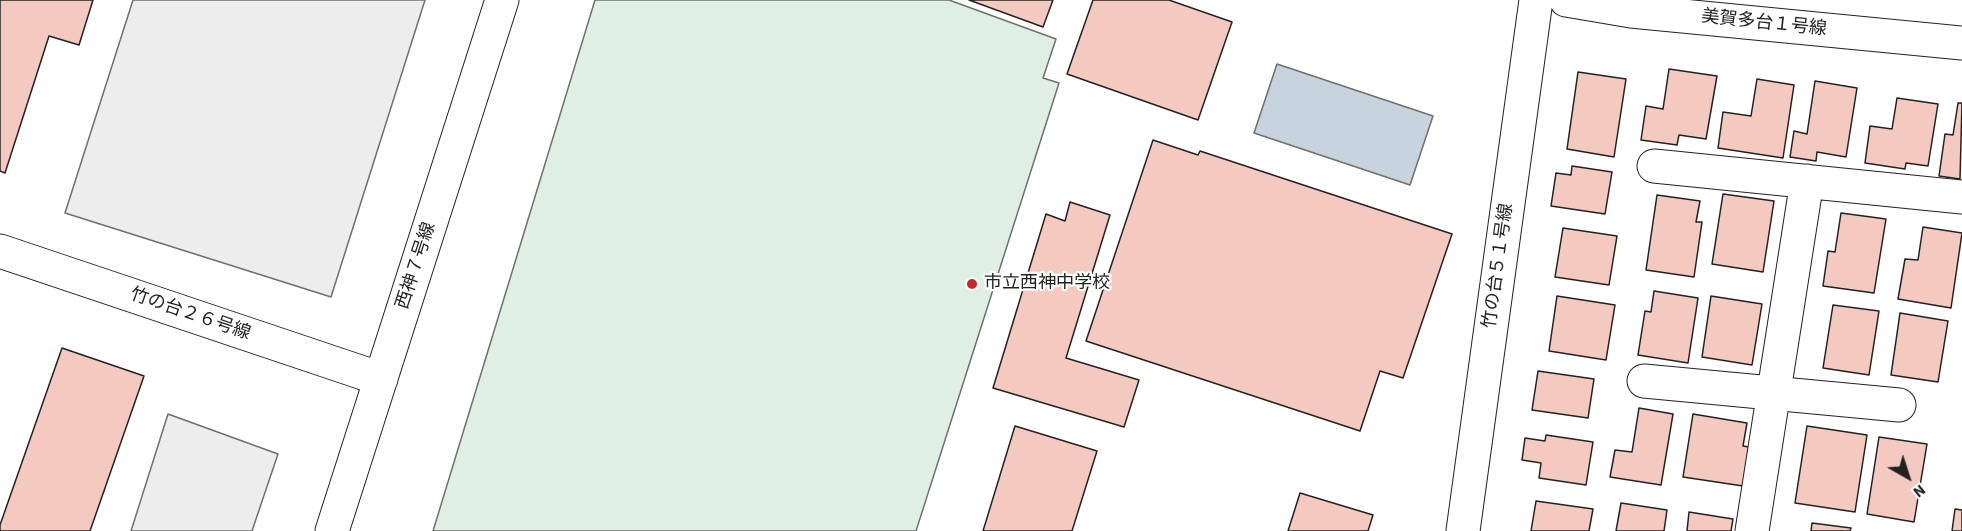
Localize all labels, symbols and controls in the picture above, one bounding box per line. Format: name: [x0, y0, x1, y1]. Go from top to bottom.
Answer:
street label: 美賀多台１号線: [1700, 7, 1828, 41]
street label: 竹の台５１号線: [1480, 202, 1518, 330]
street label: 西神７号線: [393, 220, 441, 312]
place label: 市立西神中学校: [984, 273, 1110, 295]
marker: 市立西神中学校: [965, 277, 979, 291]
street label: 竹の台２６号線: [127, 284, 253, 346]
north arrow: [1878, 447, 1938, 507]
text: N: [1908, 479, 1930, 503]

